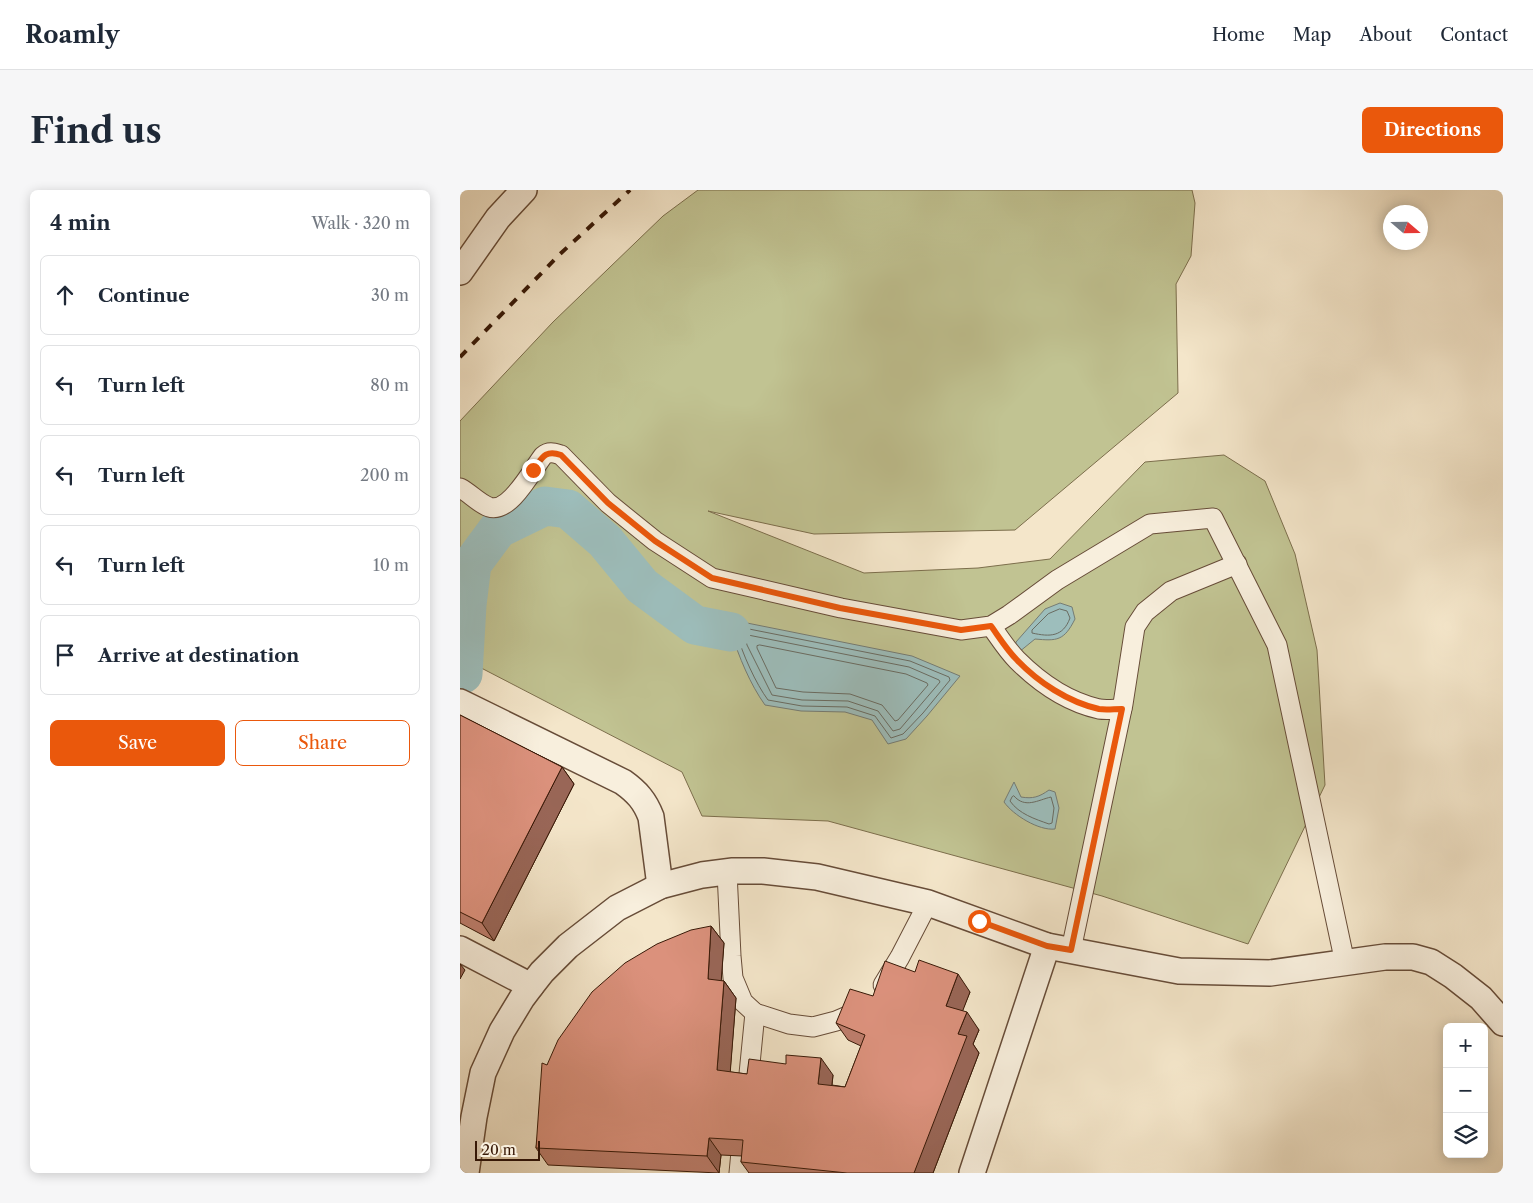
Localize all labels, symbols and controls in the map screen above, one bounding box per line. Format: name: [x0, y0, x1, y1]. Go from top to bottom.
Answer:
text: Roamly: [25, 20, 119, 49]
text: Home: [1212, 24, 1265, 46]
text: Map: [1293, 24, 1331, 46]
text: About: [1359, 24, 1412, 46]
text: Contact: [1440, 24, 1508, 46]
button: Directions: [1362, 107, 1503, 153]
text: Find us: [30, 109, 162, 152]
north arrow: [1383, 205, 1428, 250]
text: 4 min: [50, 210, 111, 235]
text: Walk · 320 m: [311, 213, 410, 233]
icon: ahead: [51, 281, 79, 309]
text: Continue: [98, 284, 190, 307]
text: 30 m: [371, 285, 409, 305]
icon: left: [51, 371, 79, 399]
text: Turn left: [98, 374, 185, 397]
text: 80 m: [370, 375, 409, 395]
route end: [522, 459, 545, 482]
icon: left: [51, 461, 79, 489]
text: Turn left: [98, 464, 185, 487]
text: 200 m: [360, 465, 409, 485]
icon: left: [51, 551, 79, 579]
text: Turn left: [98, 554, 185, 577]
text: 10 m: [373, 555, 409, 575]
icon: arrive: [51, 641, 79, 669]
text: Arrive at destination: [98, 644, 299, 667]
button: Save: [50, 720, 225, 766]
button: Share: [235, 720, 410, 766]
route start: [968, 910, 991, 933]
map controls: [1443, 1023, 1488, 1158]
button: +: [1443, 1023, 1488, 1068]
button: −: [1443, 1068, 1488, 1113]
button: layers: [1443, 1113, 1488, 1158]
scale bar: [475, 1138, 540, 1161]
text: 20 m: [482, 1141, 516, 1159]

